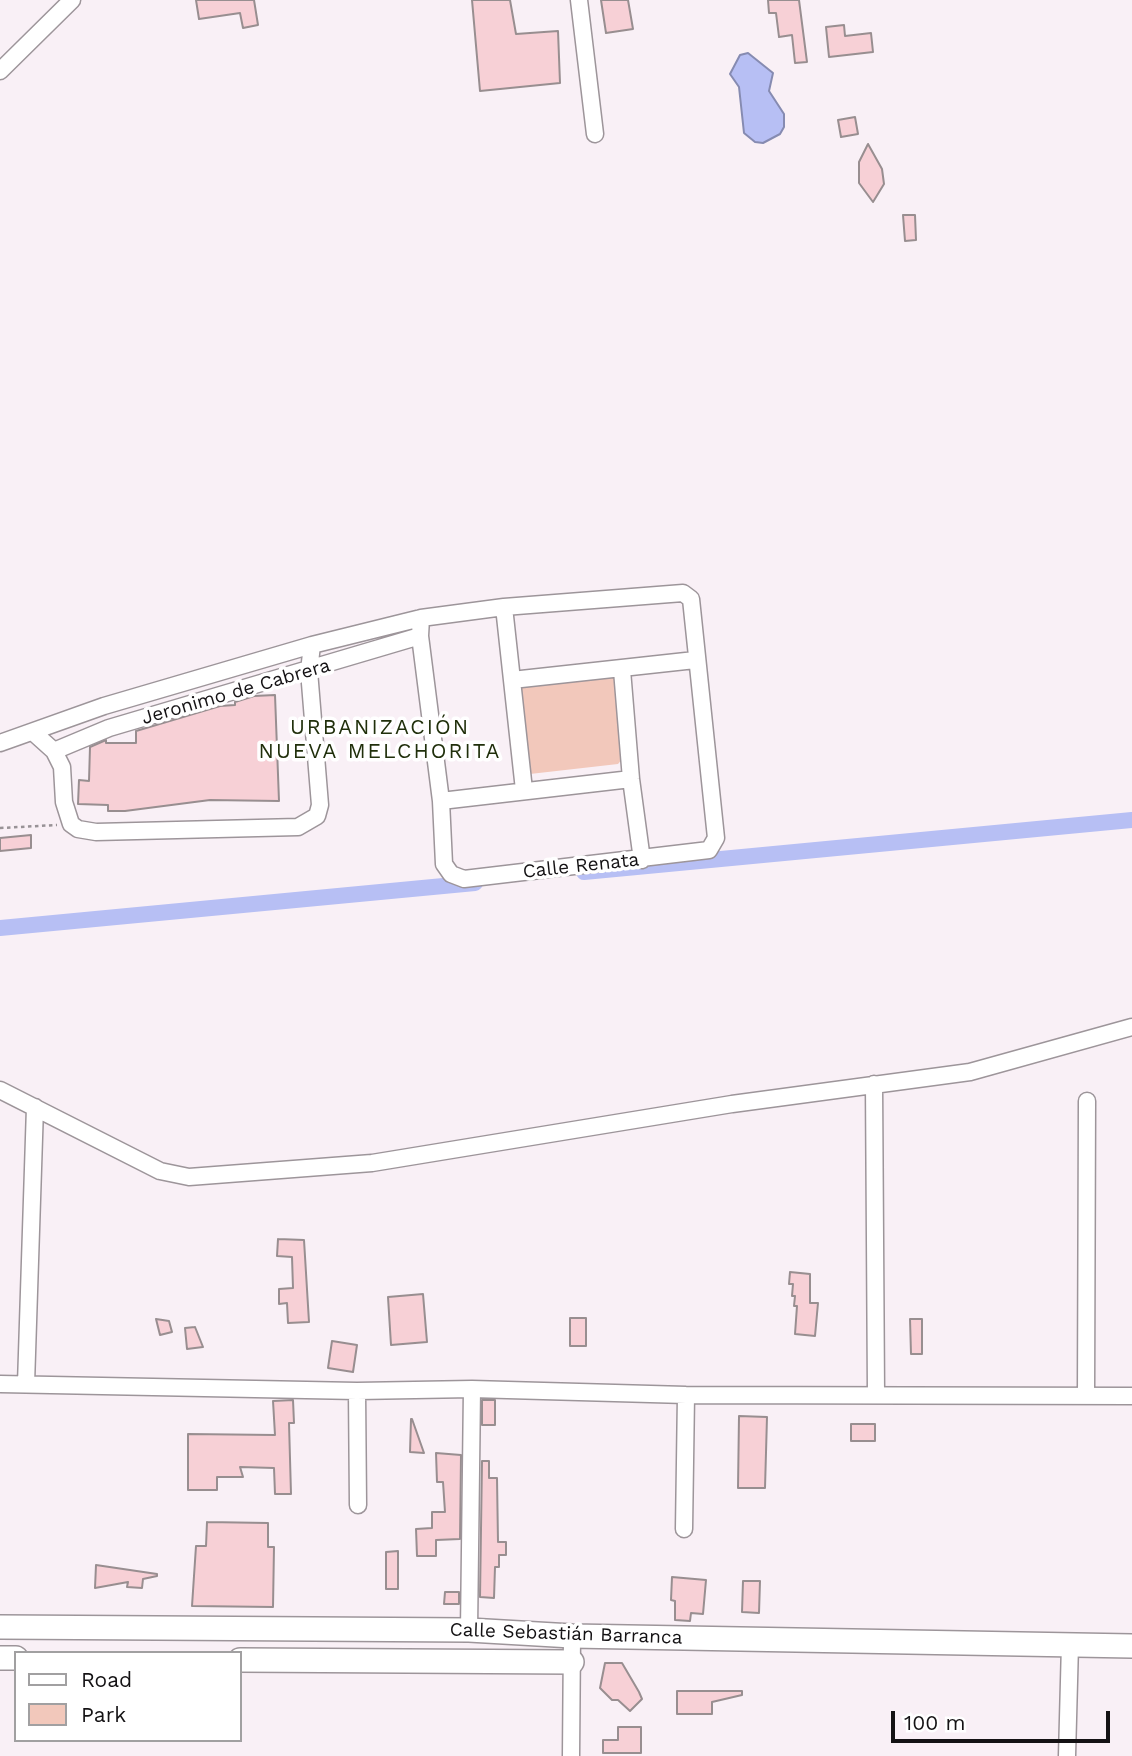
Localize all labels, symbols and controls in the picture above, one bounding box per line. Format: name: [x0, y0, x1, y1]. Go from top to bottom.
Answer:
street label: Jeronimo de Cabrera: [139, 654, 333, 730]
district label: URBANIZACIÓN NUEVA MELCHORITA: [261, 715, 499, 765]
street label: Calle Renata: [522, 849, 640, 883]
street label: Calle Sebastián Barranca: [449, 1619, 683, 1649]
legend: [14, 1651, 242, 1742]
text: Road: [81, 1667, 132, 1692]
scale bar: [894, 1696, 1113, 1740]
text: Park: [81, 1702, 126, 1727]
text: 100 m: [904, 1710, 966, 1735]

